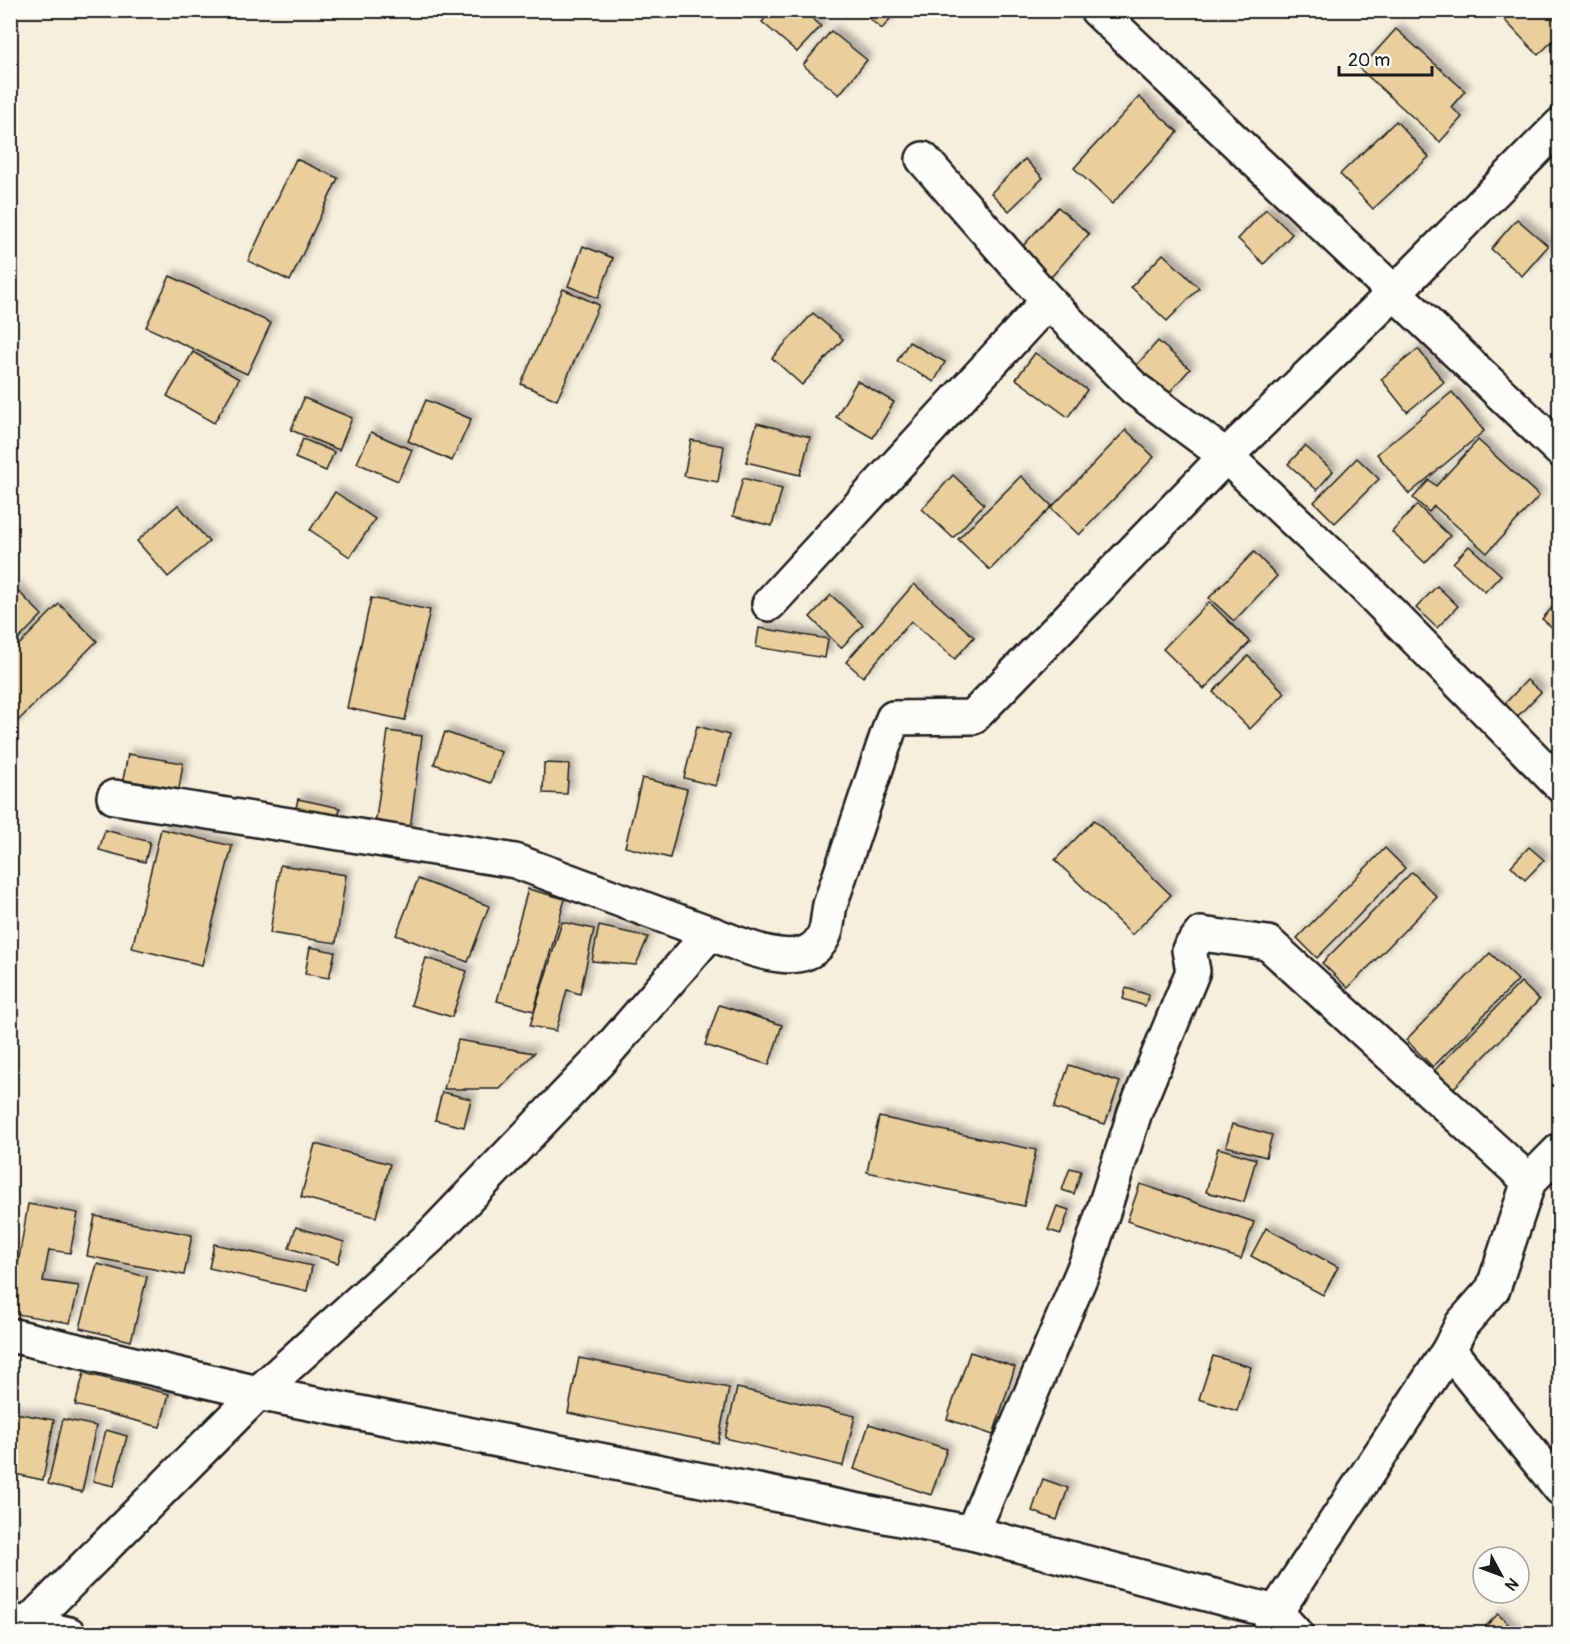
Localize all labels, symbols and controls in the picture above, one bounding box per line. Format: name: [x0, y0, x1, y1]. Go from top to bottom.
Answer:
scale bar: [1339, 39, 1432, 77]
text: 20 m: [1348, 49, 1390, 72]
north arrow: [1471, 1545, 1531, 1605]
text: N: [1500, 1574, 1523, 1595]

